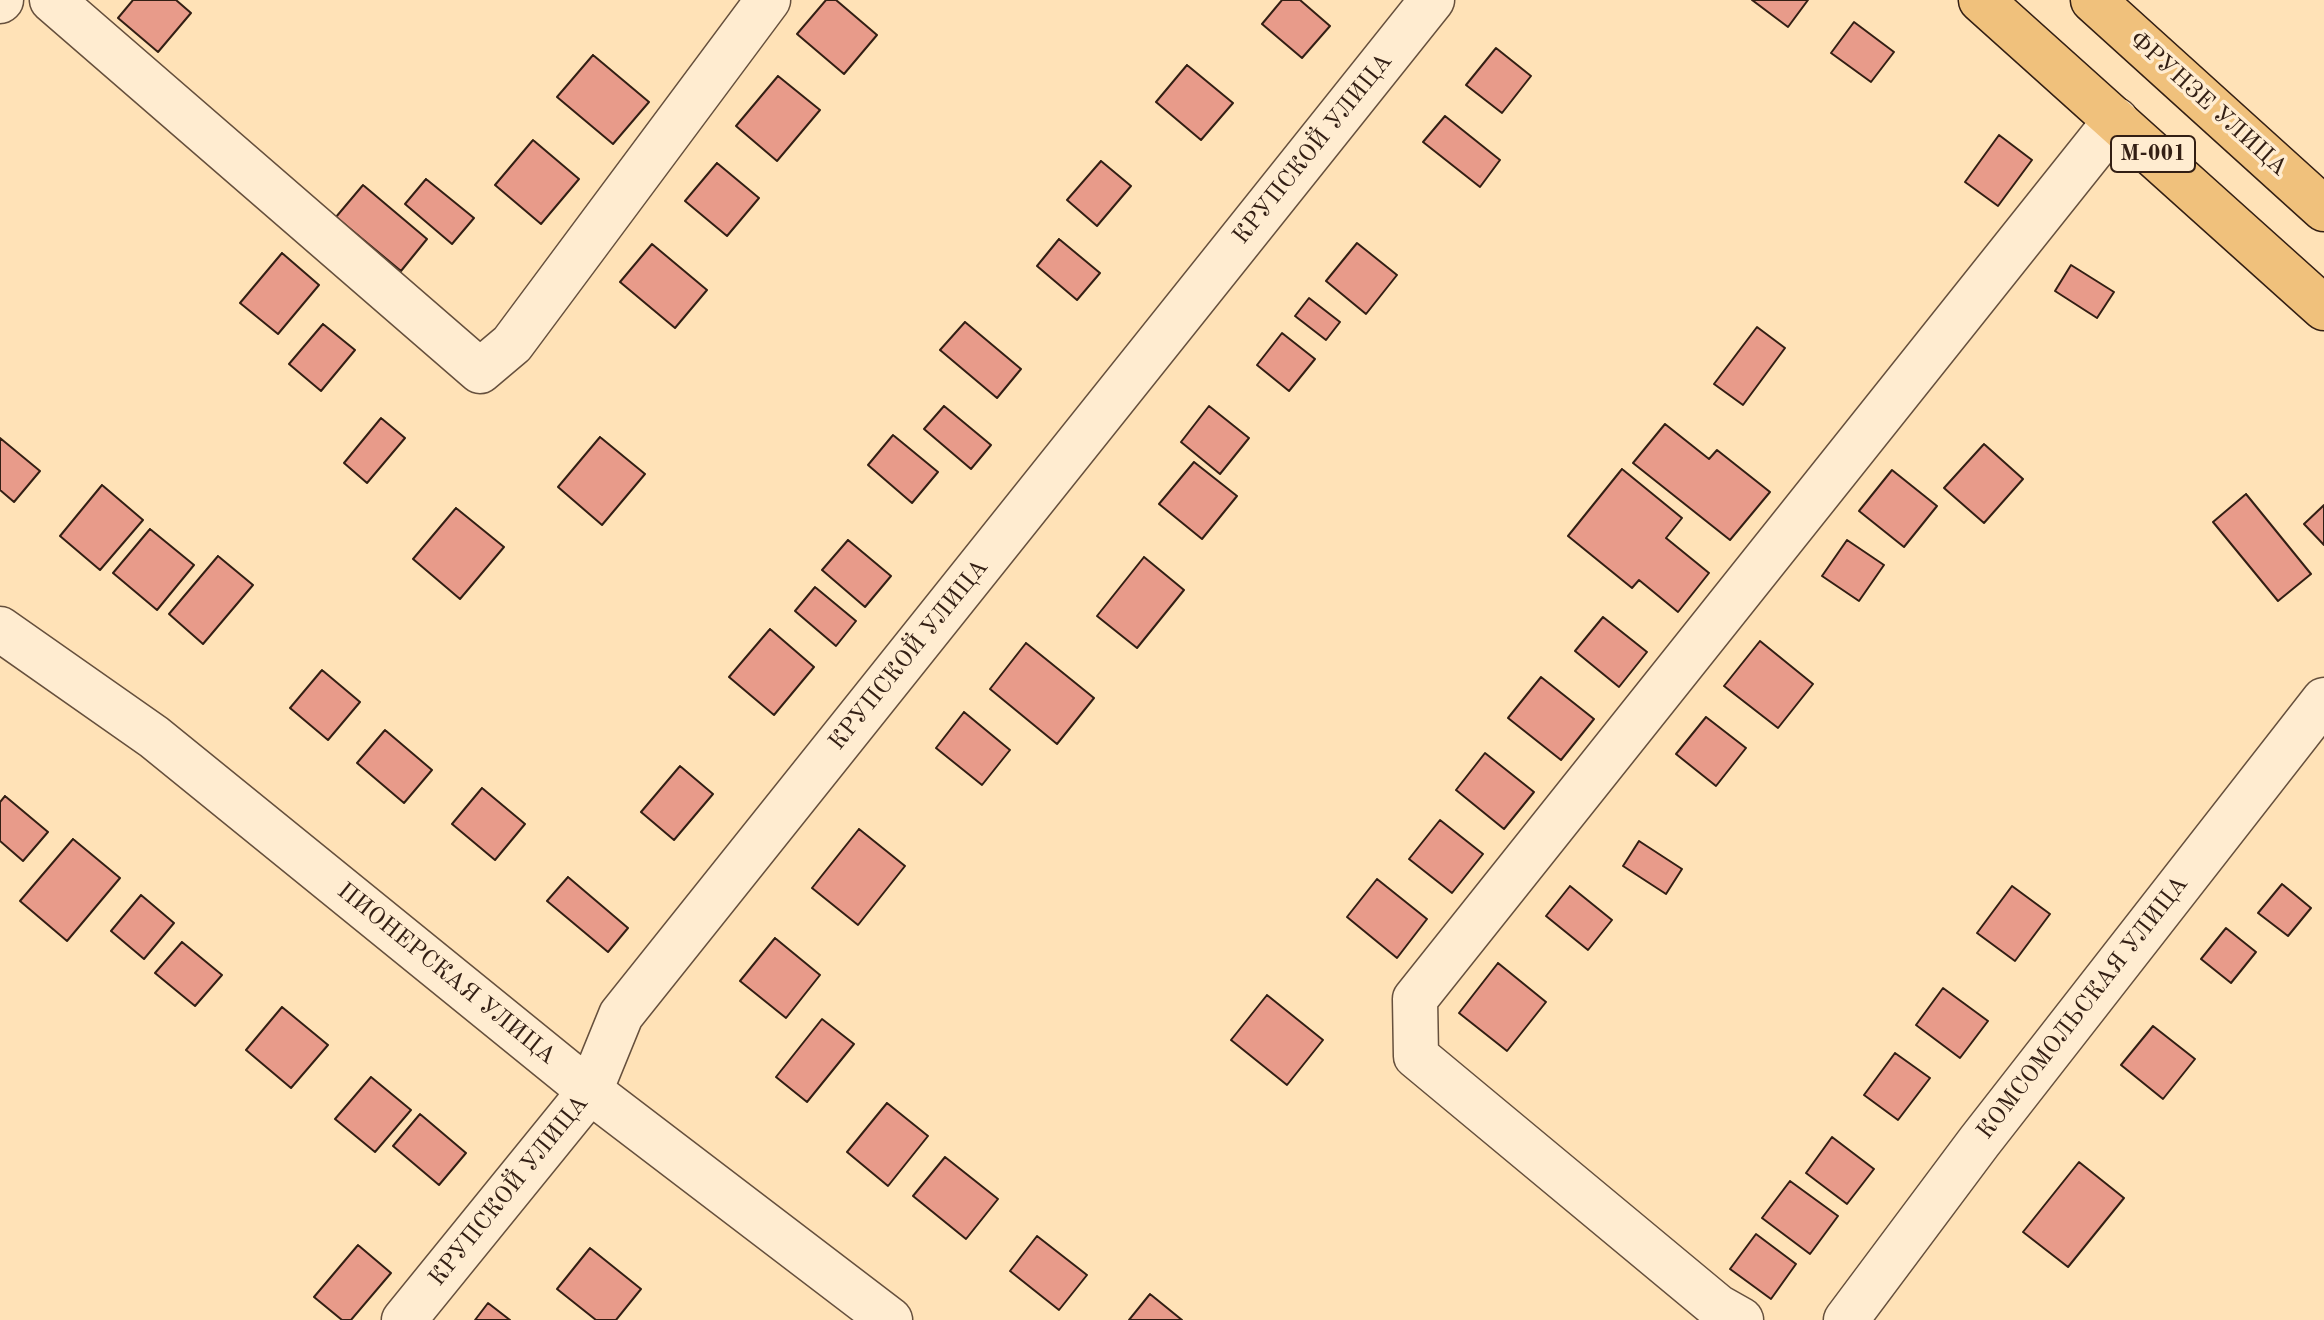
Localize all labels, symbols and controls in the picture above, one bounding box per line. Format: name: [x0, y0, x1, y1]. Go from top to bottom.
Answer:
street label: ФРУНЗЕ УЛИЦА: [2123, 26, 2293, 182]
street label: КРУПСКОЙ УЛИЦА: [1227, 48, 1399, 250]
road number: M-001: [2111, 136, 2195, 172]
street label: КРУПСКОЙ УЛИЦА: [823, 554, 995, 756]
street label: КОМСОМОЛЬСКАЯ УЛИЦА: [1971, 871, 2195, 1145]
street label: ПИОНЕРСКАЯ УЛИЦА: [331, 877, 561, 1071]
street label: КРУПСКОЙ УЛИЦА: [423, 1090, 595, 1292]

